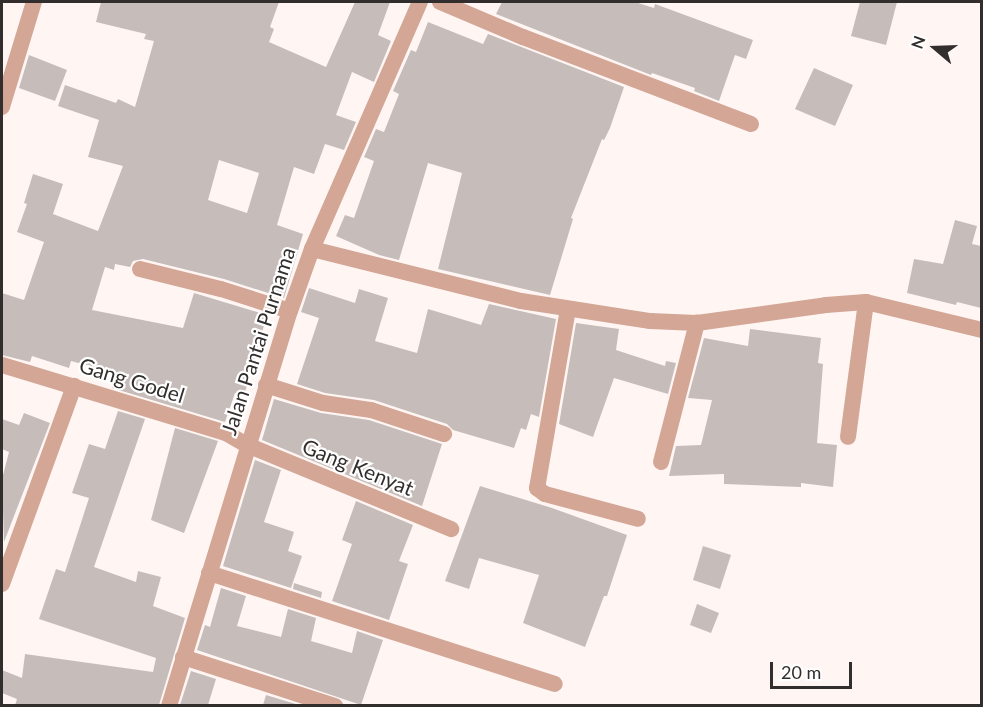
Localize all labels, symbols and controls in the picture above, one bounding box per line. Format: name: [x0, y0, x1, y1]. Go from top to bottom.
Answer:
north arrow: [905, 18, 965, 78]
text: N: [907, 33, 928, 51]
street label: Jalan Pantai Purnama: [216, 244, 300, 438]
street label: Gang Godel: [76, 352, 188, 408]
street label: Gang Kenyat: [299, 433, 417, 501]
scale bar: [773, 650, 856, 688]
text: 20 m: [781, 661, 821, 683]

